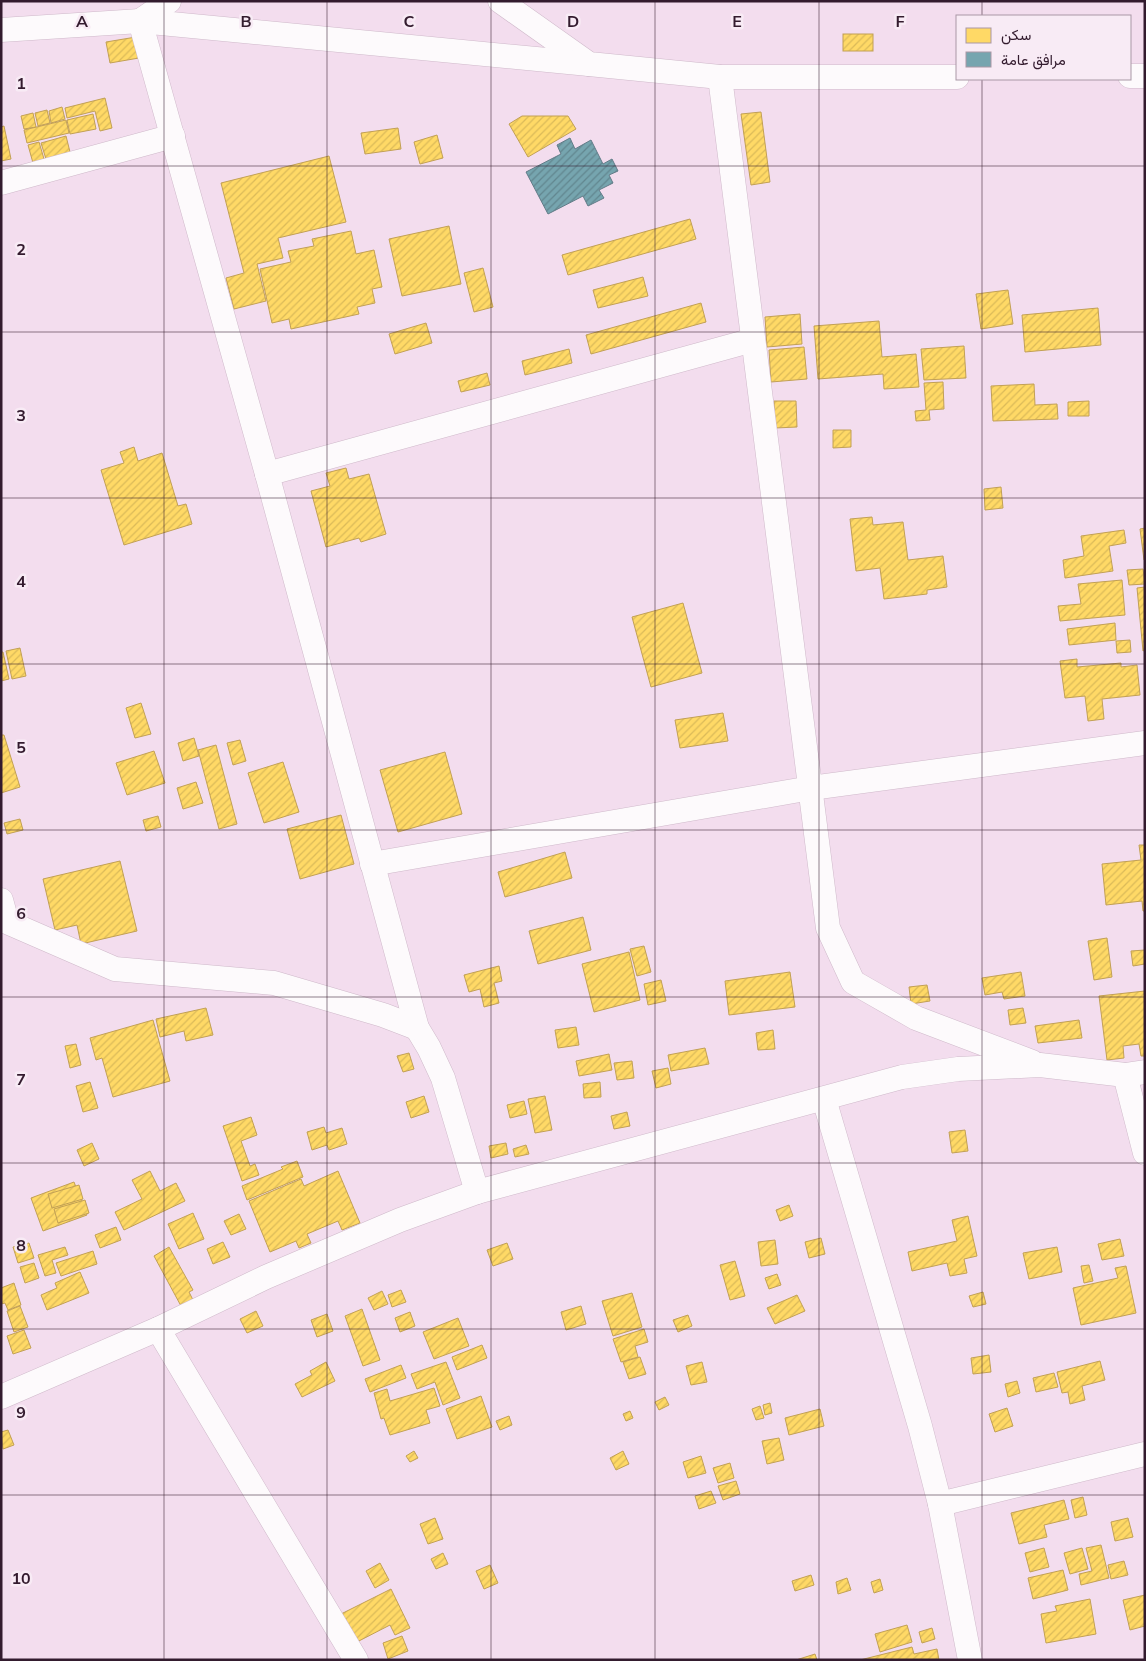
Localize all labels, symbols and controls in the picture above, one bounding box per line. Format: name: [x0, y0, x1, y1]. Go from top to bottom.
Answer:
text: A: [76, 11, 88, 31]
text: B: [240, 11, 252, 31]
text: C: [404, 11, 415, 31]
text: D: [567, 11, 579, 31]
text: E: [732, 11, 742, 31]
text: F: [895, 11, 905, 31]
legend: [956, 15, 1131, 80]
text: سكن: [1001, 25, 1031, 45]
text: مرافق عامة: [1001, 50, 1066, 70]
text: 1: [16, 73, 26, 93]
text: 2: [16, 239, 26, 259]
text: 3: [16, 405, 26, 425]
text: 4: [16, 571, 26, 591]
text: 5: [16, 737, 26, 757]
text: 6: [16, 903, 26, 923]
text: 7: [16, 1069, 26, 1089]
text: 8: [16, 1235, 26, 1255]
text: 9: [16, 1402, 26, 1422]
text: 10: [11, 1568, 31, 1588]

